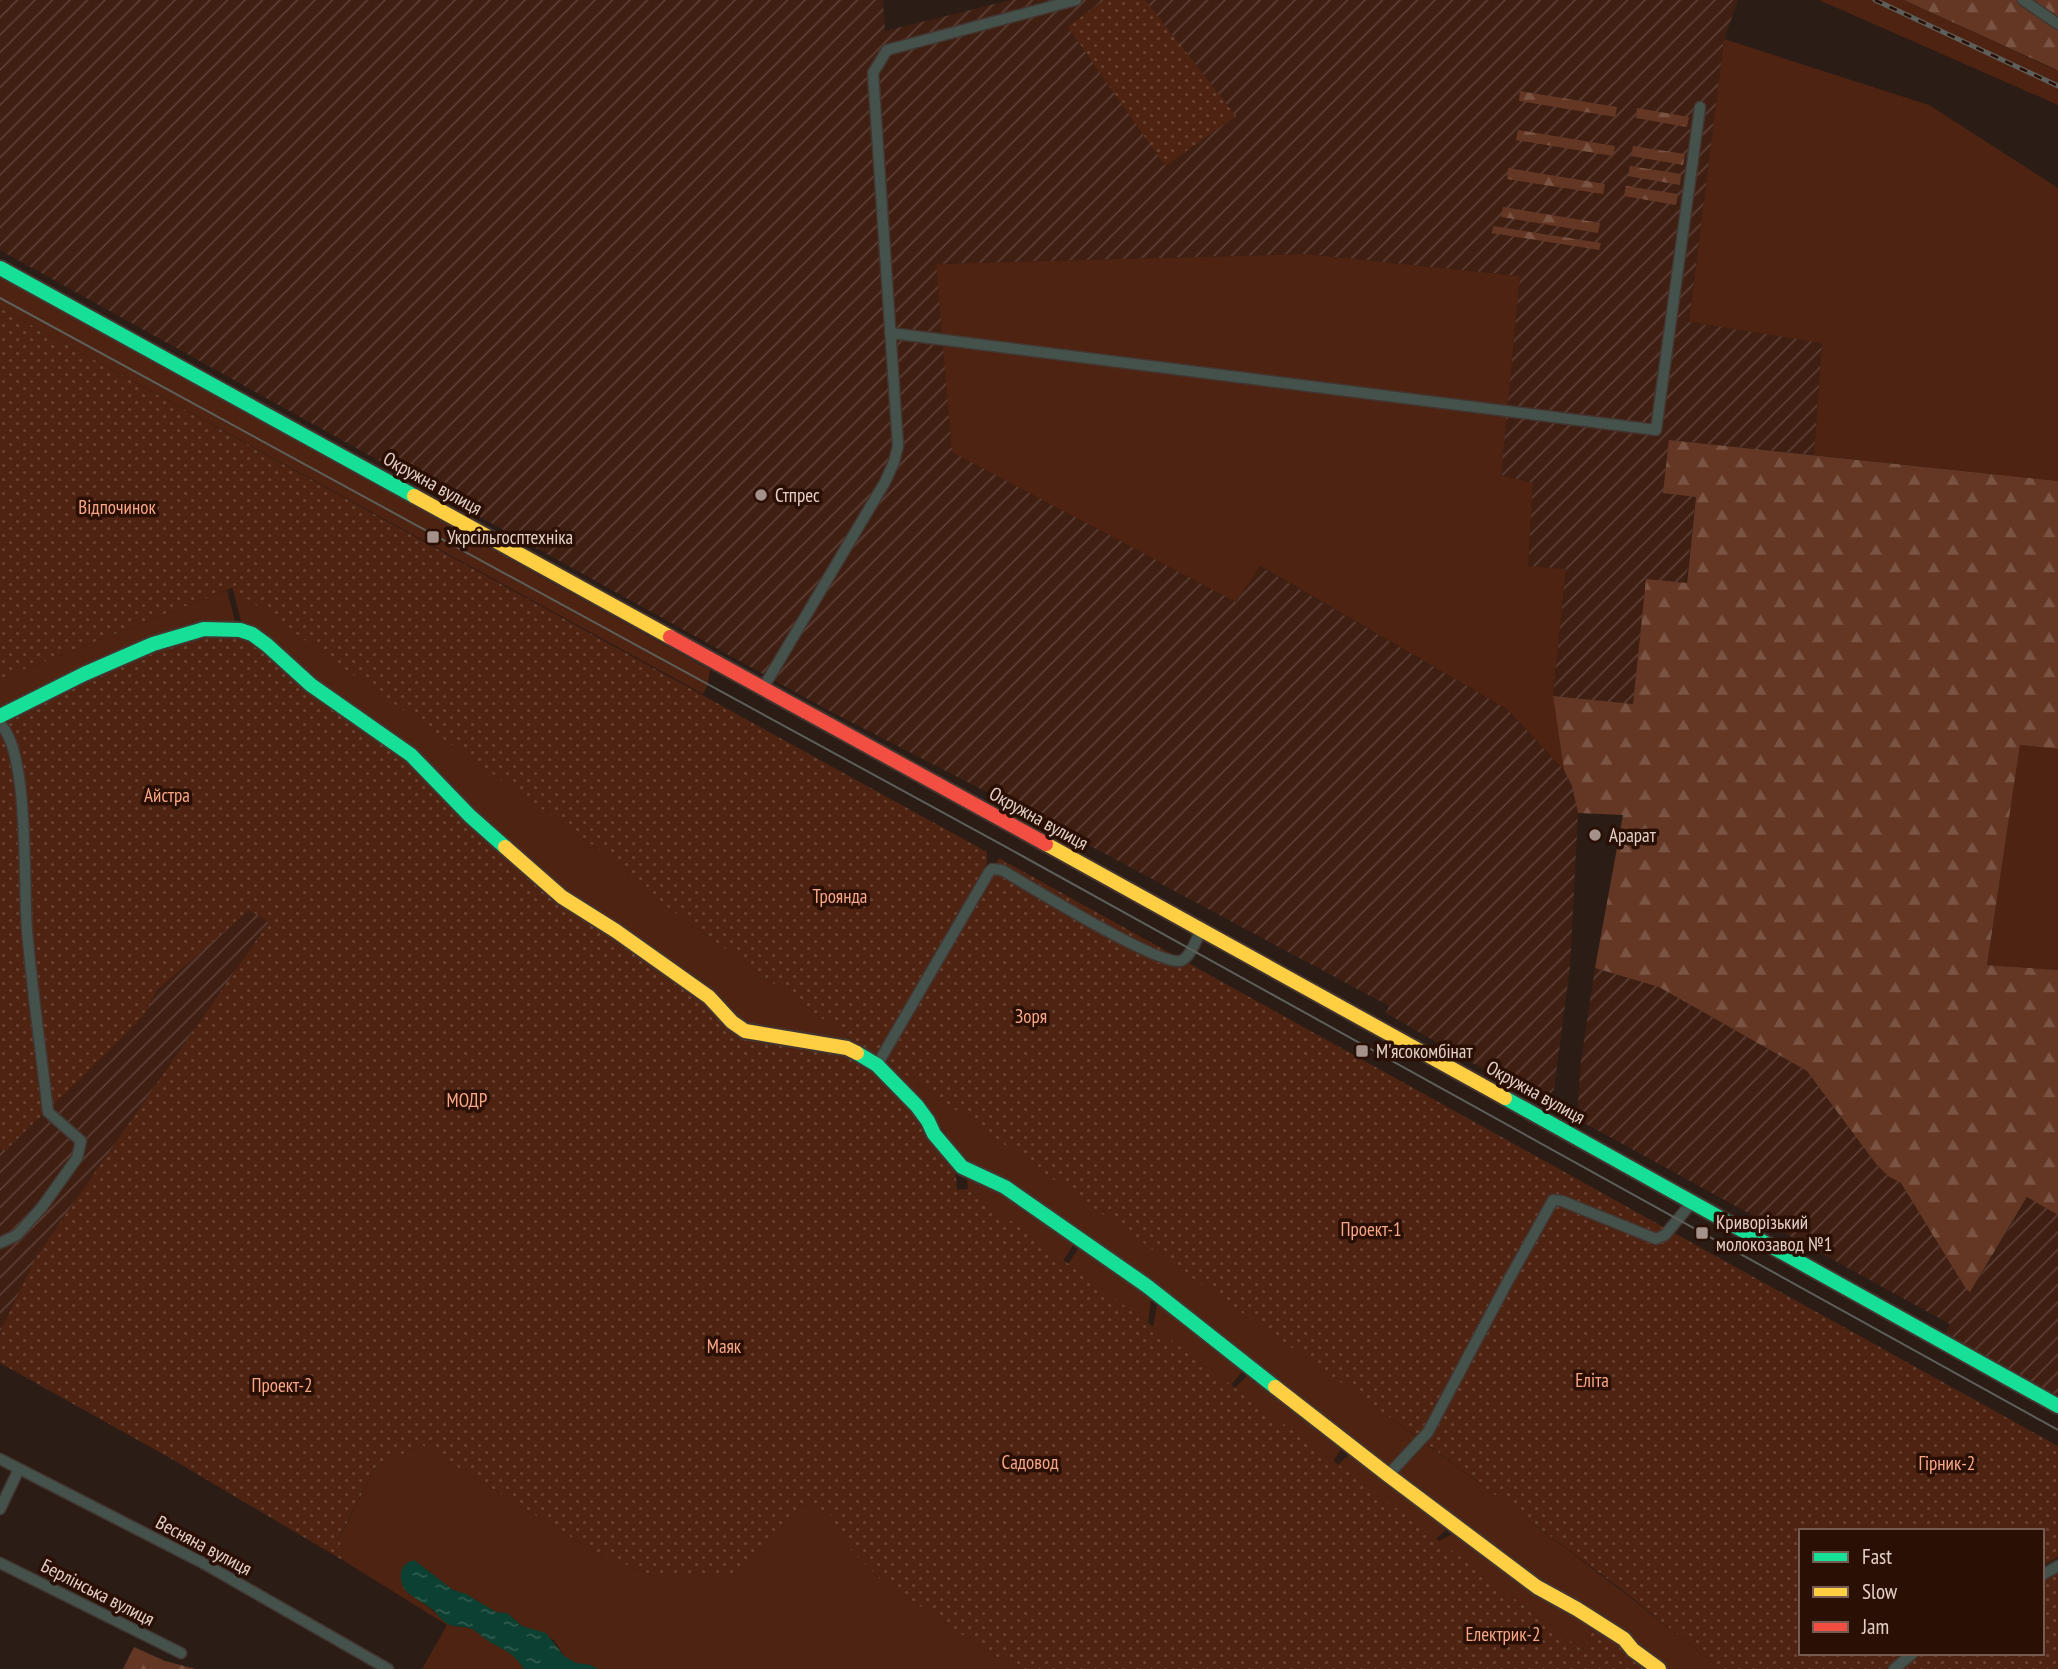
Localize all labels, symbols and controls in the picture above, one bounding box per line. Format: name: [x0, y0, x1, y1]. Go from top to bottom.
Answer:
street label: Окружна вулиця: [379, 446, 487, 520]
place label: Стпрес: [775, 483, 820, 507]
marker: Стпрес: [753, 487, 769, 503]
park label: Відпочинок: [78, 495, 156, 519]
place label: Укрсільгосптехніка: [447, 525, 573, 549]
marker: Укрсільгосптехніка: [425, 529, 441, 545]
street label: Окружна вулиця: [985, 781, 1093, 855]
park label: Айстра: [144, 783, 190, 807]
place label: Арарат: [1609, 823, 1657, 847]
marker: Арарат: [1587, 827, 1603, 843]
park label: Троянда: [813, 884, 867, 908]
park label: Зоря: [1015, 1004, 1047, 1028]
place label: М'ясокомбінат: [1376, 1039, 1473, 1063]
marker: М'ясокомбінат: [1354, 1043, 1370, 1059]
street label: Окружна вулиця: [1482, 1055, 1590, 1129]
park label: МОДР: [447, 1088, 488, 1112]
place label: Криворізький молокозавод №1: [1716, 1210, 1832, 1256]
park label: Проект-1: [1340, 1217, 1402, 1241]
marker: Криворізький молокозавод №1: [1694, 1225, 1710, 1241]
park label: Маяк: [707, 1334, 742, 1358]
park label: Еліта: [1575, 1368, 1609, 1392]
park label: Проект-2: [251, 1373, 313, 1397]
park label: Садовод: [1001, 1450, 1059, 1474]
park label: Гірник-2: [1919, 1451, 1975, 1475]
street label: Весняна вулиця: [152, 1510, 256, 1580]
legend: [1799, 1529, 2044, 1655]
text: Fast: [1862, 1543, 1892, 1570]
street label: Берлінська вулиця: [37, 1553, 159, 1631]
text: Slow: [1862, 1578, 1898, 1605]
text: Jam: [1861, 1613, 1889, 1640]
park label: Електрик-2: [1465, 1622, 1541, 1646]

